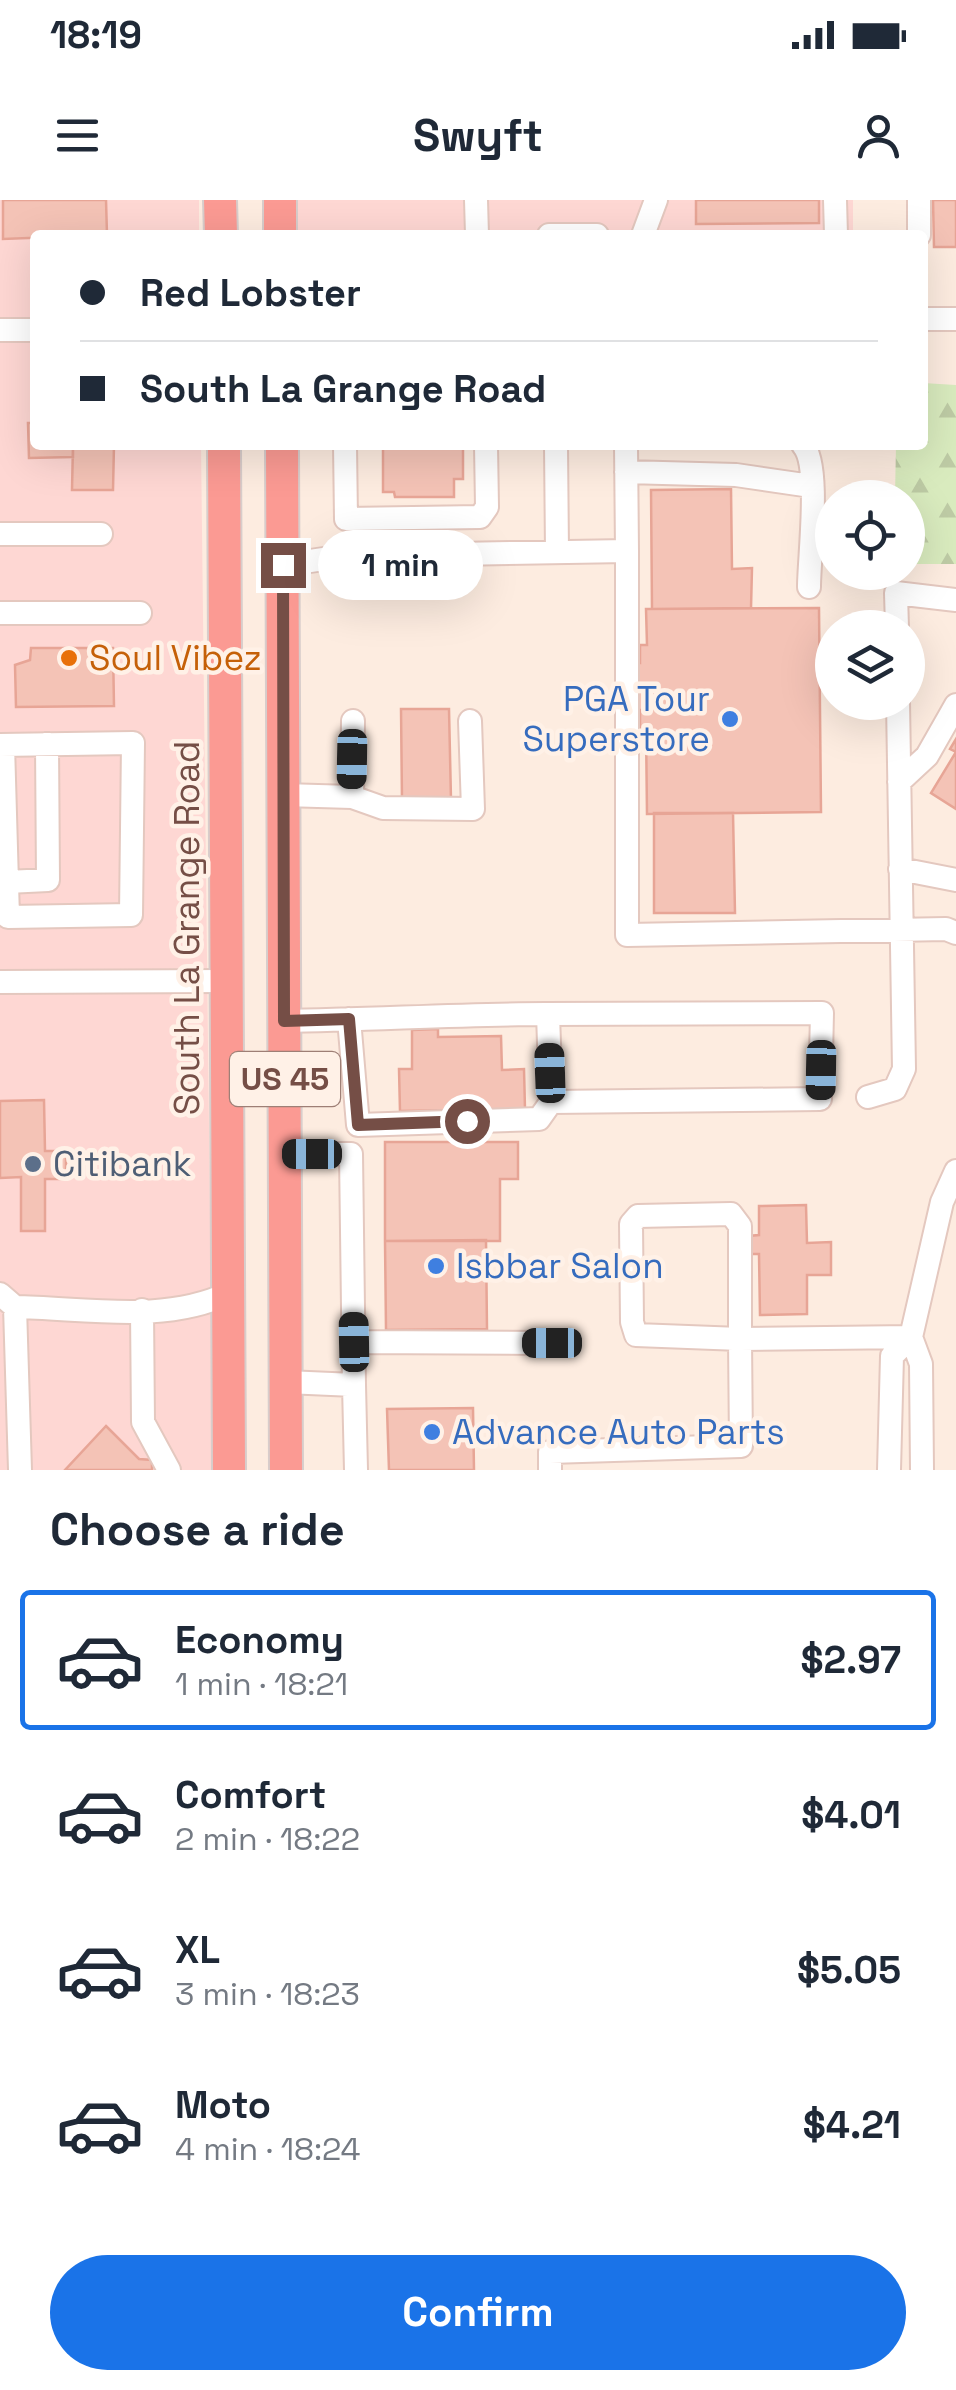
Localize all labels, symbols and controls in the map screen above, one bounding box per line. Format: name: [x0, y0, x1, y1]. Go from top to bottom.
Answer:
text: 18:19: [50, 11, 142, 59]
text: Swyft: [413, 107, 543, 164]
icon: menu: [50, 108, 105, 163]
icon: person: [851, 108, 906, 163]
text: Red Lobster: [140, 269, 361, 317]
text: South La Grange Road: [140, 365, 546, 413]
map controls: [815, 480, 925, 720]
button: locate: [815, 480, 925, 590]
callout: 1 min: [318, 530, 483, 600]
route end: [261, 543, 306, 588]
text: 1 min: [361, 545, 440, 585]
button: layers: [815, 610, 925, 720]
place label: Soul Vibez: [89, 636, 262, 680]
marker: Soul Vibez: [58, 647, 80, 669]
place label: PGA Tour Superstore: [523, 677, 710, 761]
marker: PGA Tour Superstore: [719, 708, 741, 730]
car: [336, 729, 368, 789]
street label: South La Grange Road: [165, 741, 209, 1115]
car: [805, 1040, 837, 1100]
car: [534, 1042, 566, 1104]
road number: US 45: [230, 1052, 340, 1106]
route start: [445, 1099, 490, 1144]
car: [282, 1139, 342, 1169]
place label: Citibank: [53, 1142, 192, 1186]
marker: Citibank: [22, 1153, 44, 1175]
place label: Isbbar Salon: [456, 1244, 664, 1288]
marker: Isbbar Salon: [425, 1255, 447, 1277]
car: [338, 1312, 370, 1372]
car: [522, 1328, 582, 1358]
place label: Advance Auto Parts: [452, 1410, 785, 1454]
marker: Advance Auto Parts: [421, 1421, 443, 1443]
text: Choose a ride: [50, 1501, 345, 1558]
icon: car: [55, 1615, 145, 1705]
text: Economy: [175, 1616, 344, 1664]
text: $2.97: [800, 1636, 901, 1684]
text: 1 min · 18:21: [175, 1664, 348, 1704]
icon: car: [55, 1770, 145, 1860]
text: Comfort: [175, 1771, 326, 1819]
text: $4.01: [801, 1791, 901, 1839]
text: 2 min · 18:22: [175, 1819, 360, 1859]
icon: car: [55, 1925, 145, 2015]
text: XL: [175, 1926, 220, 1974]
text: $5.05: [797, 1946, 901, 1994]
text: 3 min · 18:23: [175, 1974, 360, 2014]
icon: car: [55, 2080, 145, 2170]
text: Moto: [175, 2081, 271, 2129]
text: $4.21: [803, 2101, 901, 2149]
text: 4 min · 18:24: [175, 2129, 360, 2169]
button: Confirm: [50, 2255, 906, 2370]

